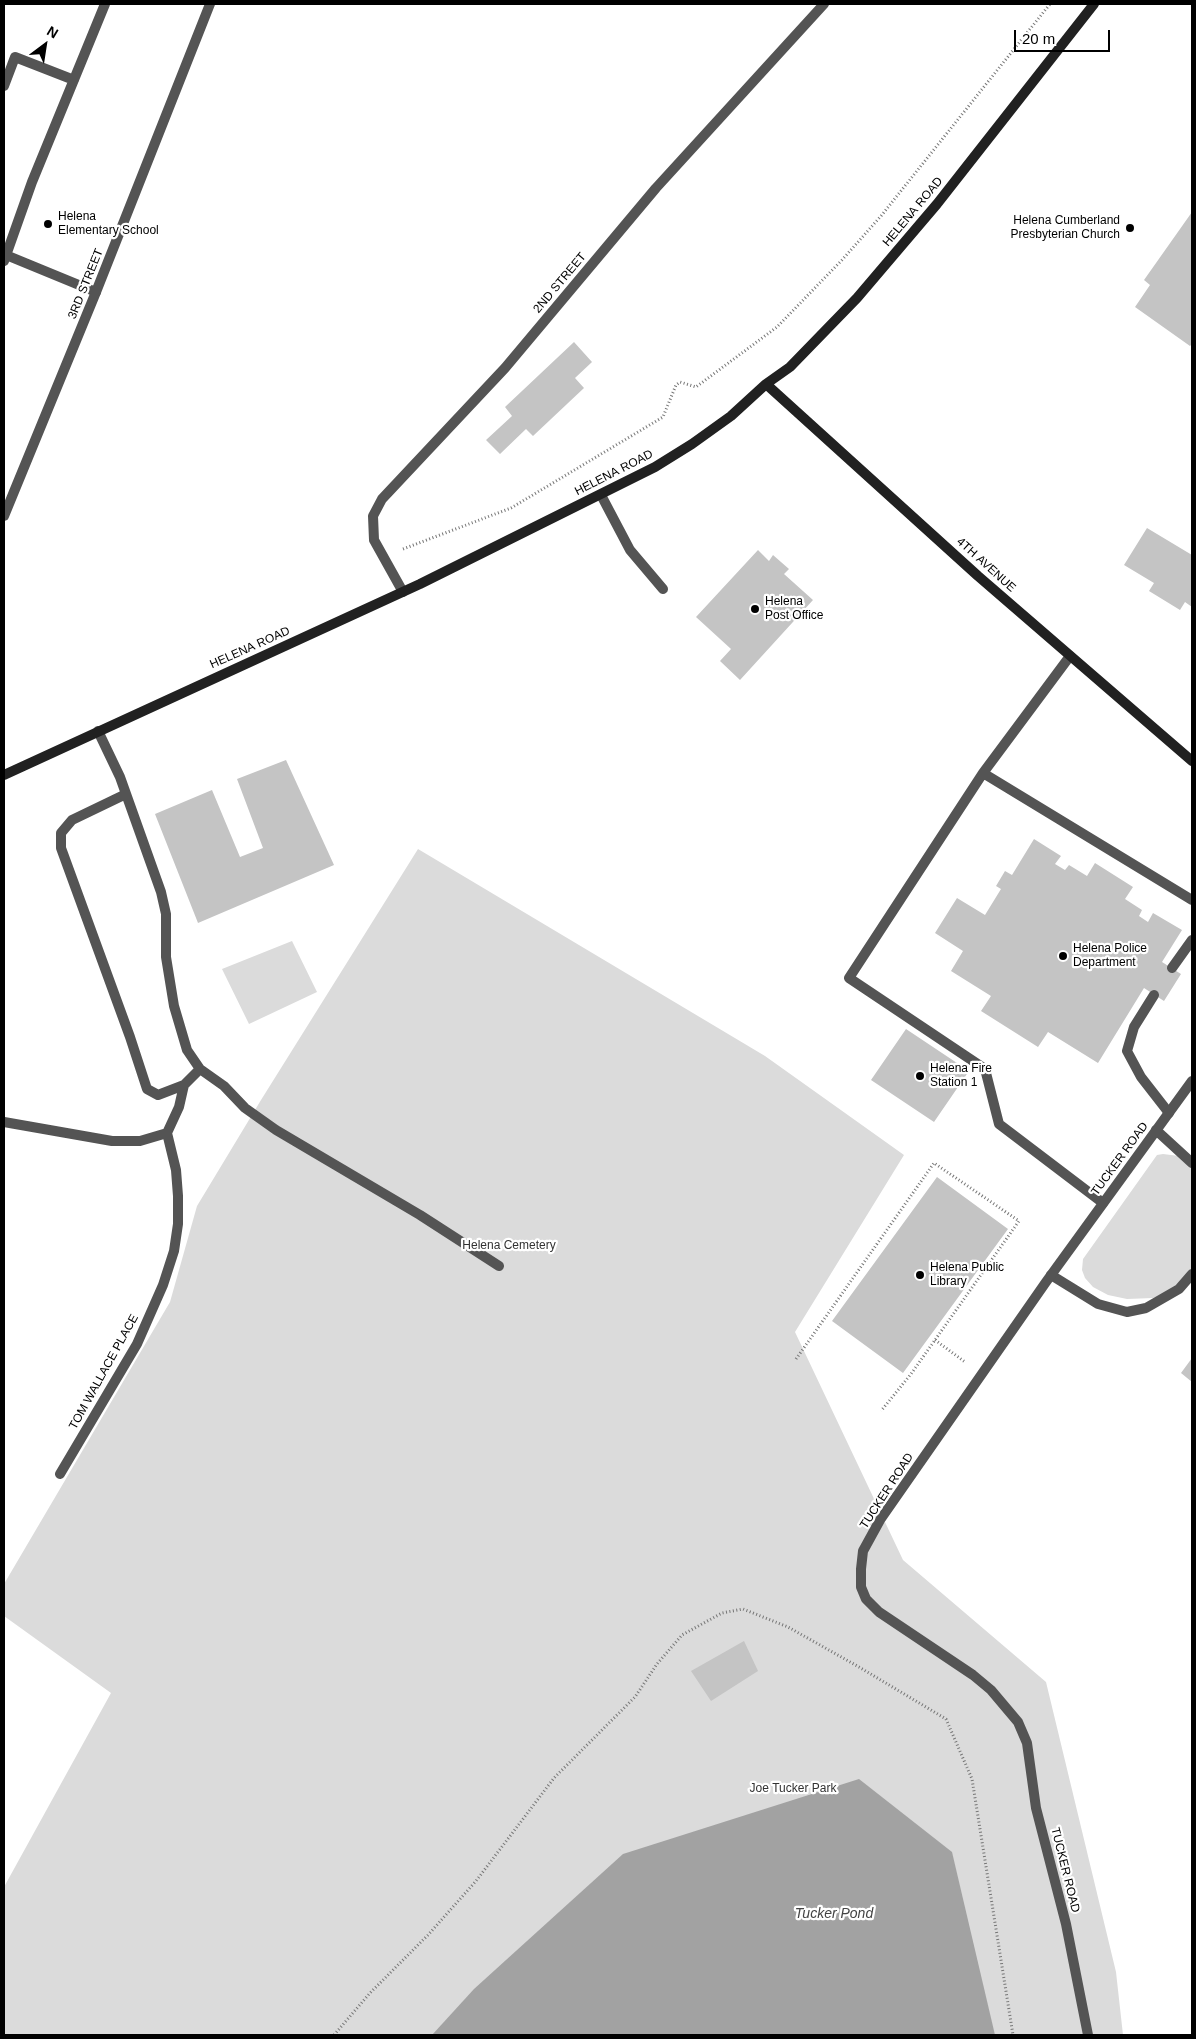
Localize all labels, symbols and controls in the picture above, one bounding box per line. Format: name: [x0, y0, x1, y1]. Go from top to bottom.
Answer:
north arrow: [20, 20, 70, 70]
scale bar: [1016, 20, 1112, 52]
text: N: [44, 23, 61, 42]
text: 20 m: [1022, 30, 1055, 47]
street label: HELENA ROAD: [880, 174, 946, 250]
place label: Helena Elementary School: [58, 210, 159, 238]
place label: Helena Cumberland Presbyterian Church: [1011, 214, 1120, 242]
marker: Helena Elementary School: [42, 218, 54, 230]
marker: Helena Cumberland Presbyterian Church: [1124, 222, 1136, 234]
street label: 3RD STREET: [65, 247, 107, 321]
street label: 2ND STREET: [530, 250, 590, 316]
street label: HELENA ROAD: [572, 447, 656, 499]
street label: 4TH AVENUE: [954, 535, 1018, 595]
place label: Helena Post Office: [765, 595, 823, 623]
marker: Helena Post Office: [749, 603, 761, 615]
street label: HELENA ROAD: [208, 624, 292, 672]
place label: Helena Police Department: [1073, 942, 1147, 970]
marker: Helena Police Department: [1057, 950, 1069, 962]
place label: Helena Fire Station 1: [930, 1062, 992, 1090]
marker: Helena Fire Station 1: [914, 1070, 926, 1082]
street label: TUCKER ROAD: [1089, 1119, 1151, 1199]
park label: Helena Cemetery: [462, 1239, 556, 1253]
place label: Helena Public Library: [930, 1261, 1004, 1289]
marker: Helena Public Library: [914, 1269, 926, 1281]
street label: TOM WALLACE PLACE: [66, 1312, 142, 1432]
street label: TUCKER ROAD: [857, 1450, 917, 1532]
park label: Joe Tucker Park: [750, 1782, 836, 1796]
street label: TUCKER ROAD: [1047, 1826, 1083, 1914]
water label: Tucker Pond: [795, 1906, 873, 1922]

